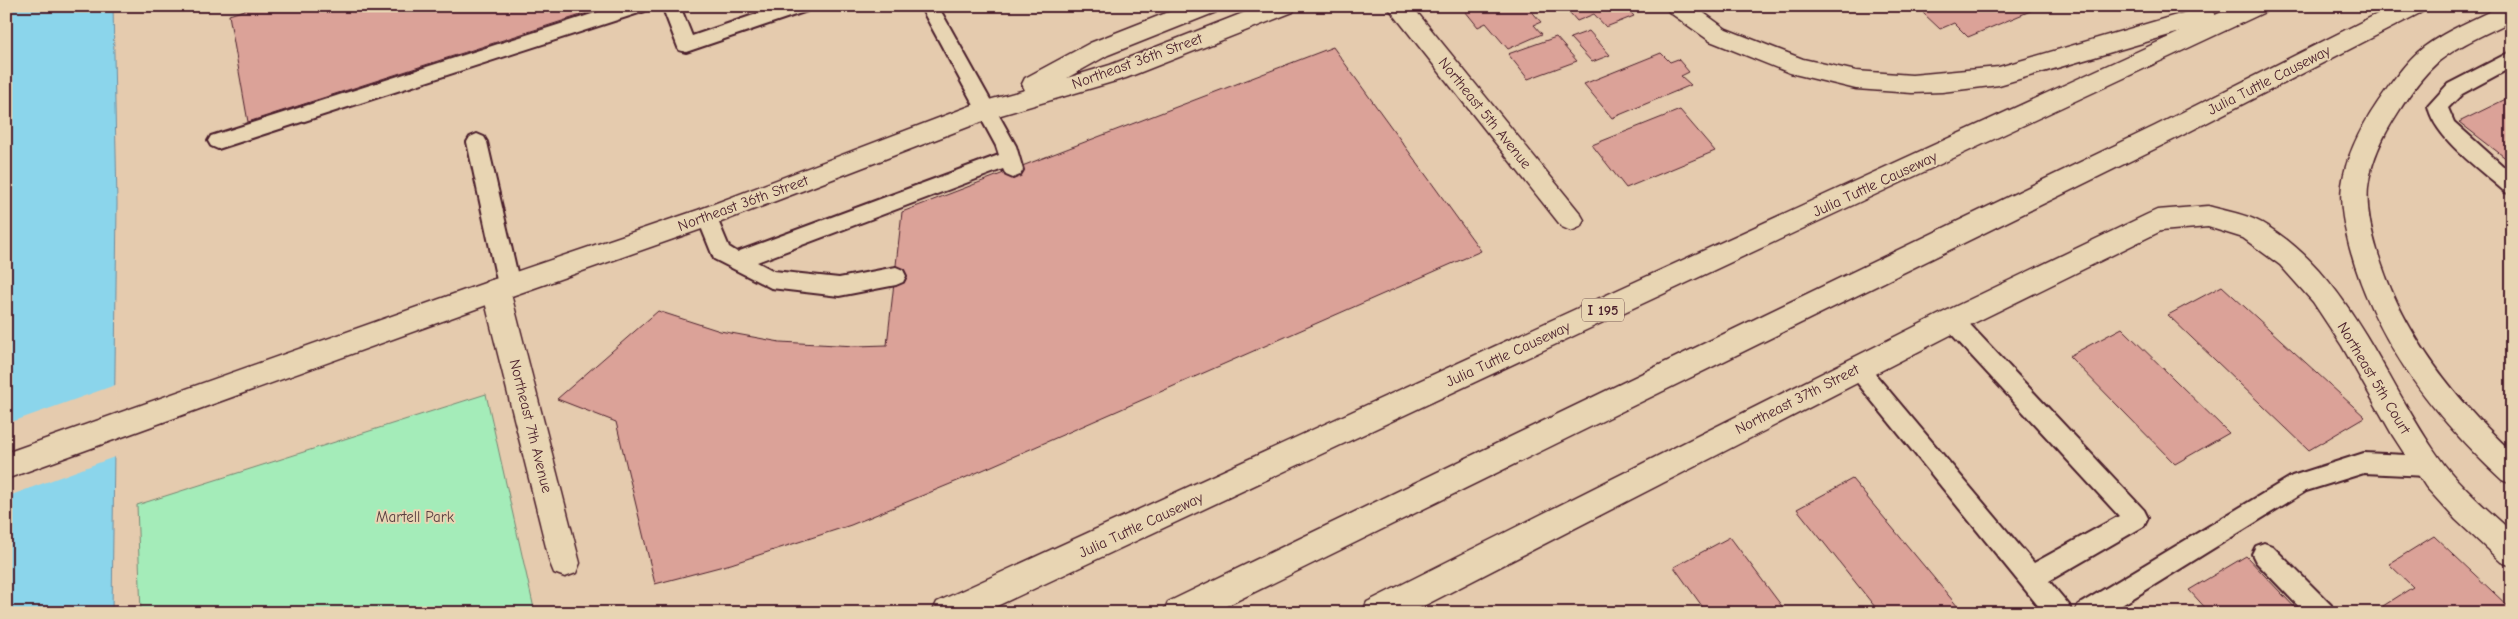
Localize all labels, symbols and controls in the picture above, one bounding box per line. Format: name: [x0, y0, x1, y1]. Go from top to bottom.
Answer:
street label: Northeast 36th Street: [1069, 29, 1205, 93]
street label: Julia Tuttle Causeway: [2205, 41, 2334, 119]
street label: Northeast 5th Avenue: [1435, 54, 1536, 173]
street label: Julia Tuttle Causeway: [1810, 147, 1940, 221]
street label: Northeast 36th Street: [675, 171, 811, 235]
road number: I 195: [1582, 298, 1624, 322]
street label: Julia Tuttle Causeway: [1443, 317, 1573, 391]
street label: Northeast 5th Court: [2333, 319, 2415, 438]
street label: Northeast 7th Avenue: [506, 357, 556, 495]
street label: Northeast 37th Street: [1732, 360, 1863, 438]
street label: Julia Tuttle Causeway: [1076, 488, 1206, 562]
park label: Martell Park: [376, 508, 455, 526]

